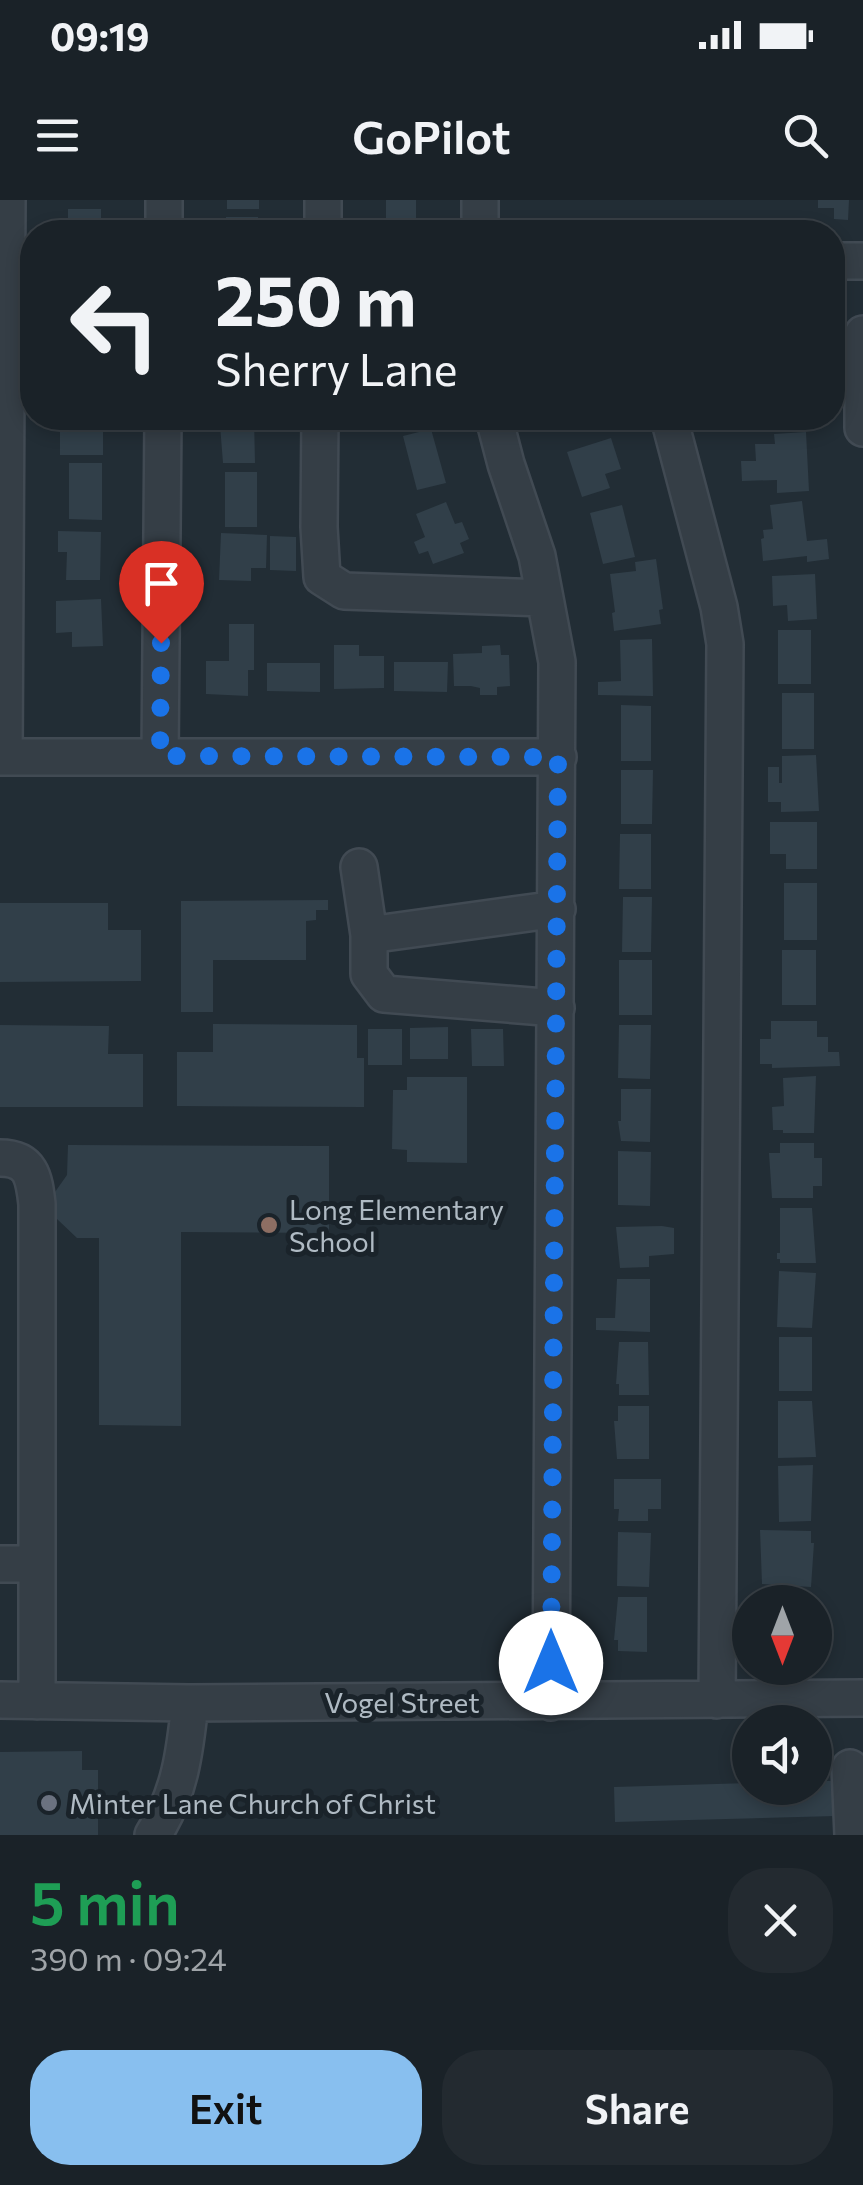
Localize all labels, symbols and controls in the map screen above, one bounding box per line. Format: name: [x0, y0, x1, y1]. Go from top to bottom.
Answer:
text: 09:19: [50, 12, 149, 59]
icon: menu: [30, 108, 85, 163]
text: GoPilot: [352, 108, 511, 163]
icon: search: [778, 108, 833, 163]
text: 250 m: [215, 255, 417, 340]
icon: left: [50, 260, 180, 390]
text: Sherry Lane: [215, 340, 458, 395]
pin: [119, 541, 204, 644]
icon: arrive: [134, 556, 189, 611]
place label: Long Elementary School: [289, 1192, 504, 1258]
marker: Long Elementary School: [258, 1214, 280, 1236]
north arrow: [732, 1585, 832, 1685]
map controls: [732, 1585, 832, 1805]
position arrow: [499, 1611, 603, 1715]
street label: Vogel Street: [324, 1685, 480, 1719]
button: sound: [732, 1705, 832, 1805]
place label: Minter Lane Church of Christ: [69, 1786, 436, 1820]
marker: Minter Lane Church of Christ: [38, 1792, 60, 1814]
text: 5 min: [30, 1864, 180, 1937]
button: close: [728, 1868, 833, 1973]
text: 390 m · 09:24: [30, 1938, 227, 1978]
button: Exit: [30, 2050, 422, 2165]
button: Share: [442, 2050, 833, 2165]

